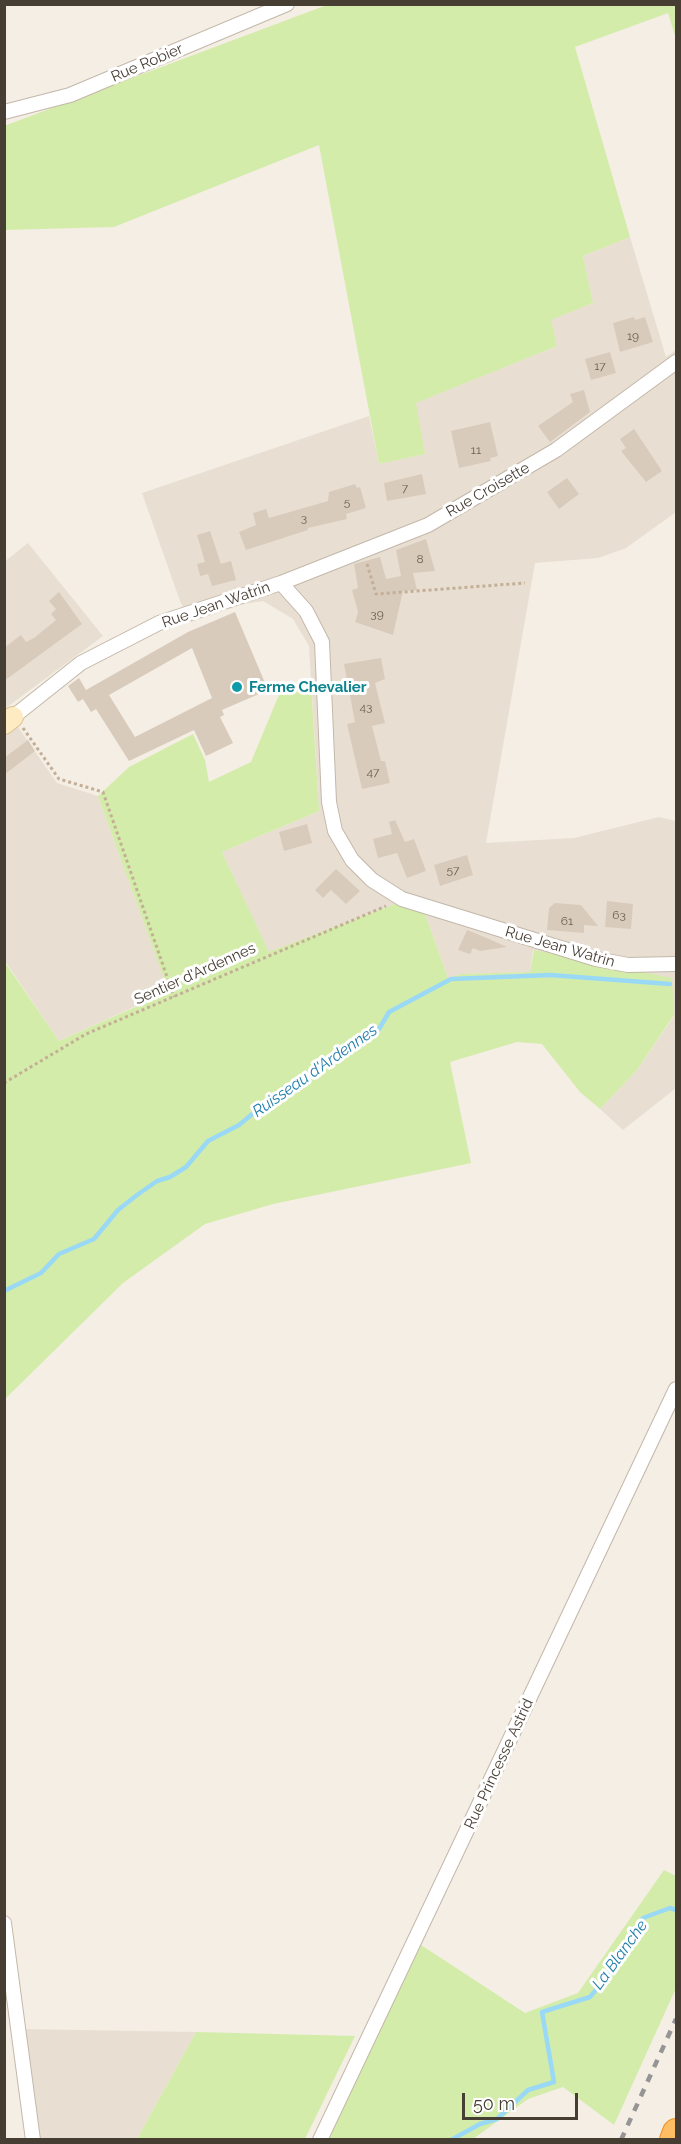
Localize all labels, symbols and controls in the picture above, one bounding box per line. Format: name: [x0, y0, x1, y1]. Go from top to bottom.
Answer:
street label: Rue Robier: [108, 40, 186, 86]
house number: 19: [627, 329, 639, 343]
house number: 17: [594, 359, 606, 373]
house number: 11: [471, 443, 481, 457]
street label: Rue Croisette: [443, 459, 533, 521]
house number: 7: [402, 481, 408, 495]
house number: 5: [344, 495, 350, 509]
house number: 3: [301, 511, 307, 525]
house number: 8: [416, 552, 424, 566]
street label: Rue Jean Watrin: [160, 578, 272, 632]
house number: 39: [370, 607, 384, 621]
place label: Ferme Chevalier: [249, 678, 367, 696]
marker: Ferme Chevalier: [230, 680, 244, 694]
house number: 43: [360, 700, 372, 714]
house number: 47: [367, 765, 379, 779]
house number: 57: [447, 863, 459, 877]
house number: 63: [612, 908, 626, 922]
house number: 61: [561, 914, 573, 928]
street label: Rue Jean Watrin: [503, 923, 617, 971]
street label: Sentier d'Ardennes: [132, 939, 258, 1009]
water label: Ruisseau d'Ardennes: [249, 1021, 381, 1121]
street label: Rue Princesse Astrid: [461, 1696, 537, 1832]
water label: La Blanche: [588, 1917, 652, 1993]
scale bar: [465, 2081, 580, 2119]
text: 50 m: [473, 2093, 515, 2114]

